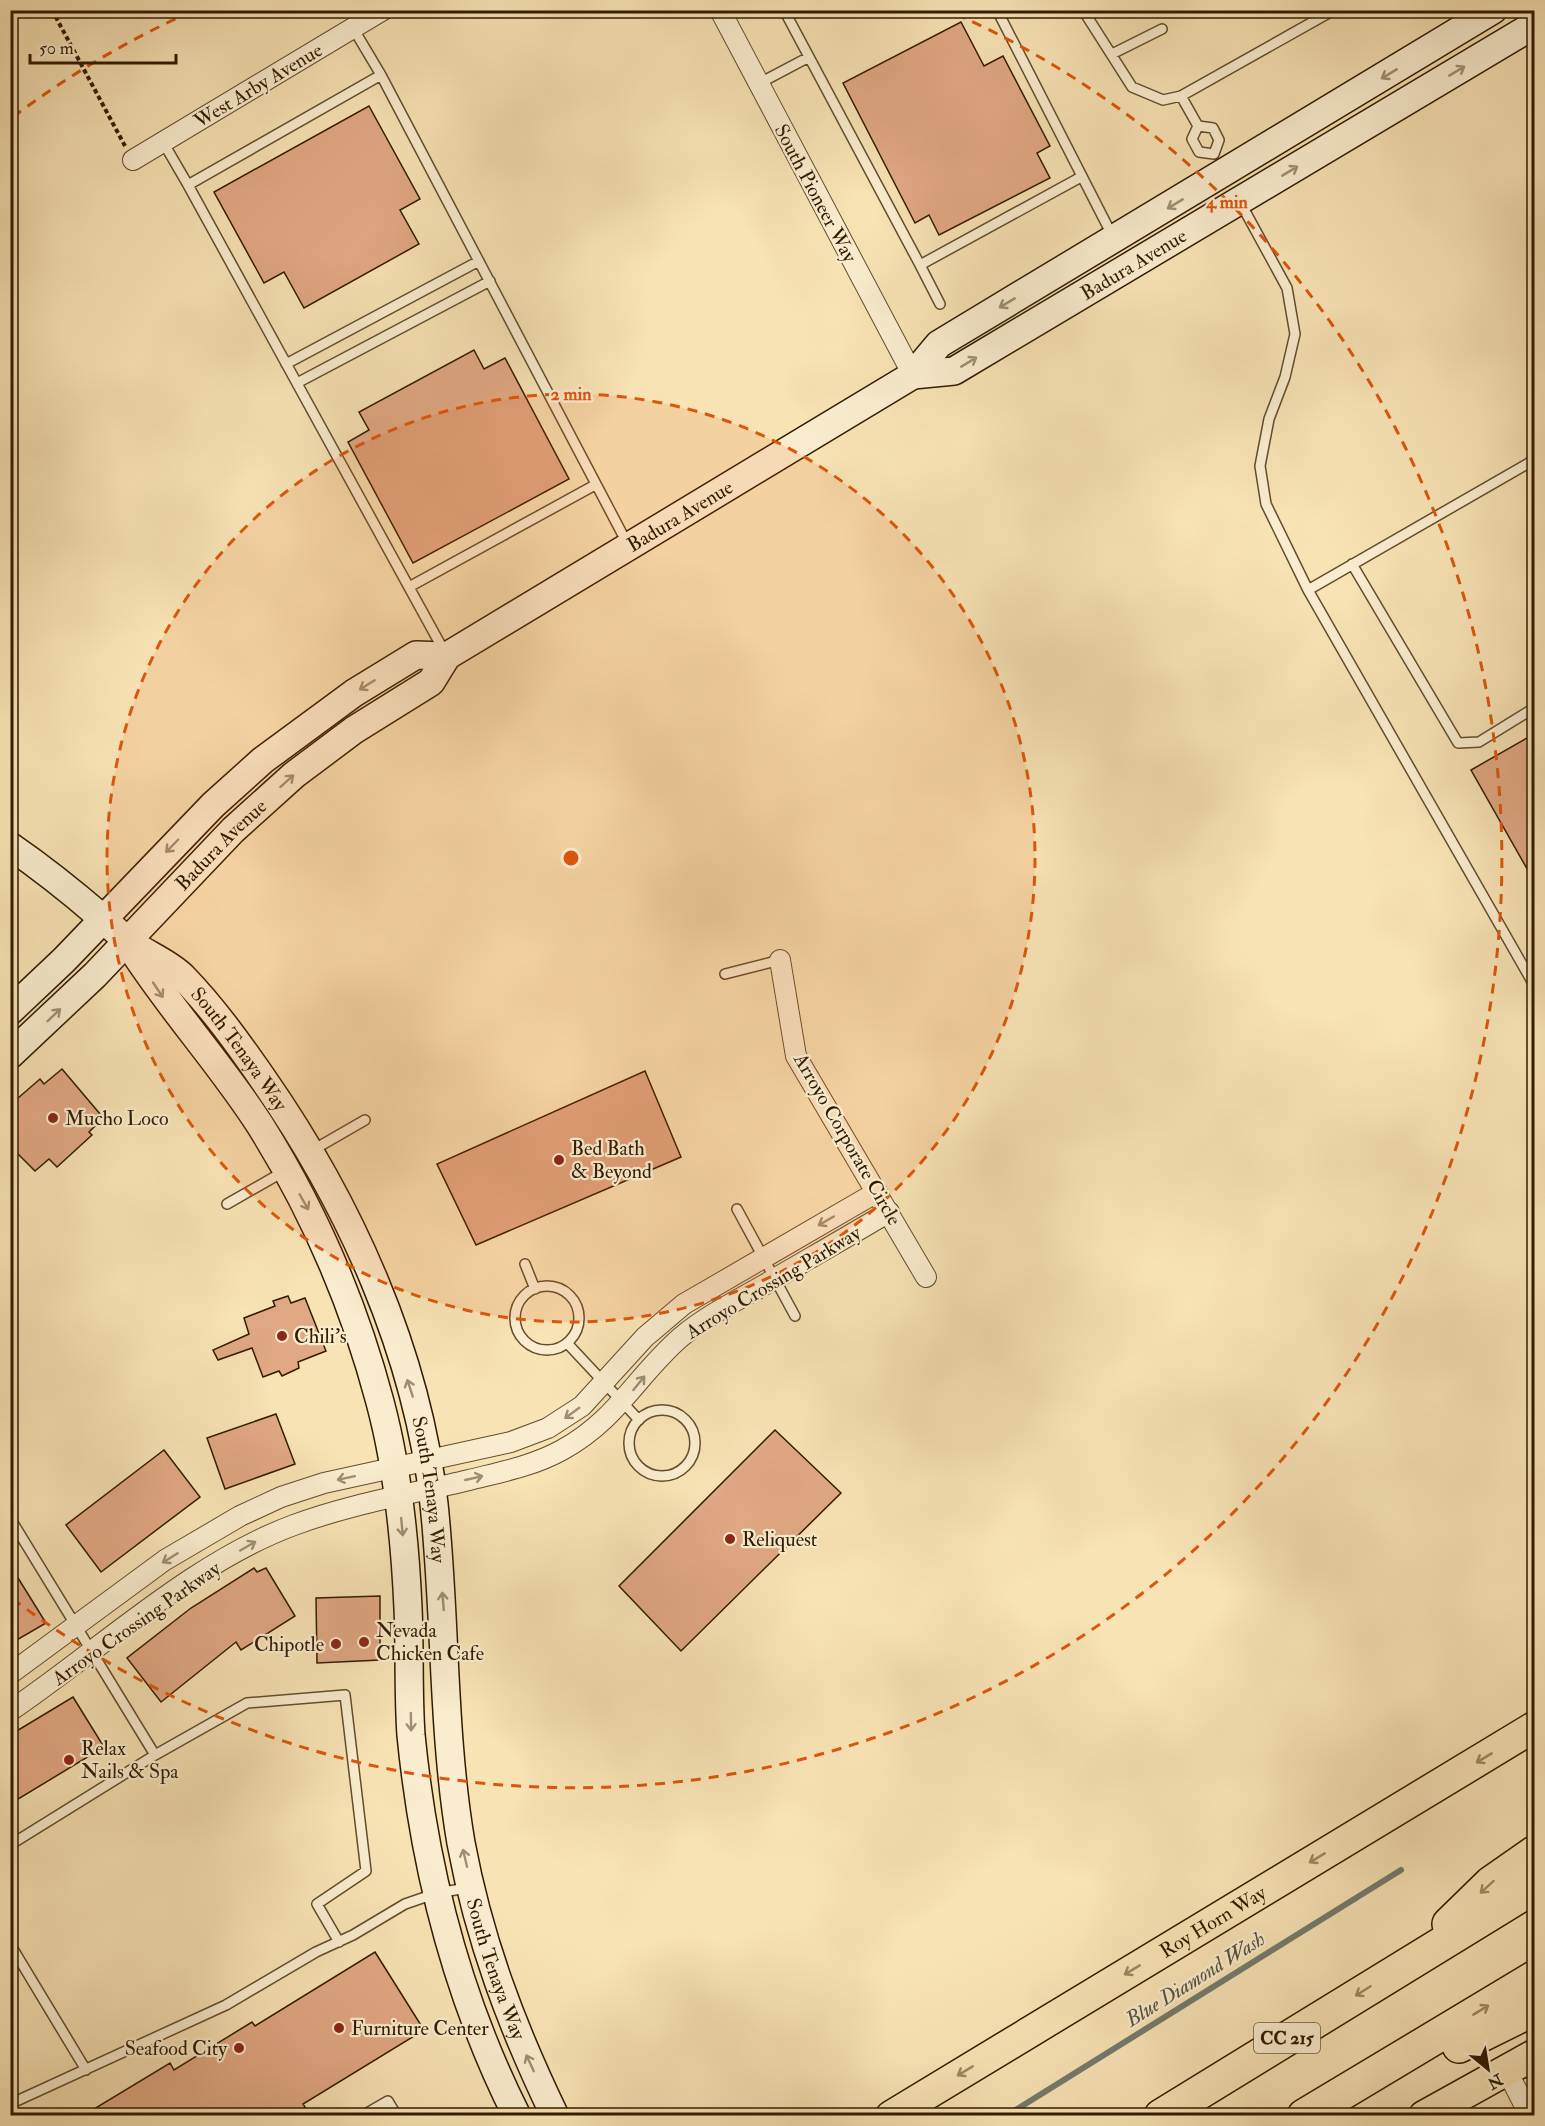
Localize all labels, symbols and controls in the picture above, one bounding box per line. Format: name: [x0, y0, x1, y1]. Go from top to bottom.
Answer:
scale bar: [30, 27, 176, 65]
text: 50 m: [39, 37, 74, 60]
street label: West Arby Avenue: [189, 37, 327, 134]
one-way arrow: [1448, 64, 1465, 76]
one-way arrow: [1381, 68, 1398, 80]
street label: South Pioneer Way: [769, 120, 863, 268]
one-way arrow: [1281, 164, 1298, 176]
text: 4 min: [1205, 191, 1248, 214]
one-way arrow: [1167, 198, 1184, 210]
street label: Badura Avenue: [1076, 223, 1191, 306]
one-way arrow: [999, 298, 1016, 310]
one-way arrow: [960, 356, 977, 368]
text: 2 min: [551, 383, 592, 406]
street label: Badura Avenue: [622, 475, 738, 558]
one-way arrow: [359, 680, 376, 692]
one-way arrow: [280, 774, 295, 788]
street label: Badura Avenue: [170, 794, 272, 896]
one-way arrow: [165, 839, 179, 854]
centre of rings: [561, 848, 581, 868]
one-way arrow: [152, 981, 164, 997]
street label: South Tenaya Way: [185, 982, 294, 1117]
one-way arrow: [46, 1008, 61, 1022]
street label: Arroyo Corporate Circle: [787, 1048, 907, 1230]
place label: Mucho Loco: [65, 1106, 169, 1131]
marker: Mucho Loco: [46, 1111, 60, 1125]
place label: Bed Bath & Beyond: [571, 1136, 652, 1184]
marker: Bed Bath & Beyond: [552, 1153, 566, 1167]
one-way arrow: [298, 1193, 310, 1210]
one-way arrow: [818, 1215, 835, 1227]
street label: Arroyo Crossing Parkway: [680, 1220, 866, 1345]
place label: Chili's: [294, 1324, 347, 1349]
marker: Chili's: [275, 1329, 289, 1343]
one-way arrow: [632, 1376, 645, 1392]
one-way arrow: [404, 1379, 415, 1398]
one-way arrow: [565, 1407, 581, 1419]
street label: South Tenaya Way: [406, 1414, 451, 1565]
one-way arrow: [465, 1472, 484, 1484]
one-way arrow: [337, 1473, 357, 1484]
one-way arrow: [397, 1517, 408, 1537]
place label: Reliquest: [742, 1527, 818, 1552]
marker: Reliquest: [723, 1532, 737, 1546]
one-way arrow: [240, 1540, 257, 1552]
one-way arrow: [162, 1552, 179, 1564]
street label: Arroyo Crossing Parkway: [46, 1555, 226, 1692]
one-way arrow: [437, 1591, 448, 1611]
place label: Nevada Chicken Cafe: [376, 1618, 484, 1666]
place label: Chipotle: [254, 1632, 324, 1658]
marker: Nevada Chicken Cafe: [357, 1635, 371, 1649]
marker: Chipotle: [329, 1637, 343, 1651]
one-way arrow: [405, 1712, 417, 1732]
place label: Relax Nails & Spa: [81, 1736, 179, 1785]
one-way arrow: [1476, 1752, 1493, 1764]
marker: Relax Nails & Spa: [62, 1753, 76, 1767]
one-way arrow: [458, 1848, 470, 1867]
one-way arrow: [1309, 1853, 1326, 1865]
street label: Roy Horn Way: [1155, 1879, 1272, 1964]
one-way arrow: [1480, 1880, 1495, 1894]
street label: South Tenaya Way: [461, 1896, 532, 2045]
water label: Blue Diamond Wash: [1119, 1926, 1270, 2034]
one-way arrow: [1124, 1964, 1141, 1976]
one-way arrow: [1355, 1985, 1372, 1997]
one-way arrow: [1472, 2003, 1489, 2015]
place label: Furniture Center: [351, 2016, 489, 2041]
marker: Furniture Center: [332, 2021, 346, 2035]
road number: CC 215: [1254, 2023, 1320, 2053]
place label: Seafood City: [125, 2036, 228, 2061]
north arrow: [1458, 2039, 1518, 2099]
marker: Seafood City: [232, 2041, 246, 2055]
one-way arrow: [523, 2054, 535, 2072]
one-way arrow: [957, 2065, 974, 2077]
text: N: [1483, 2068, 1507, 2094]

